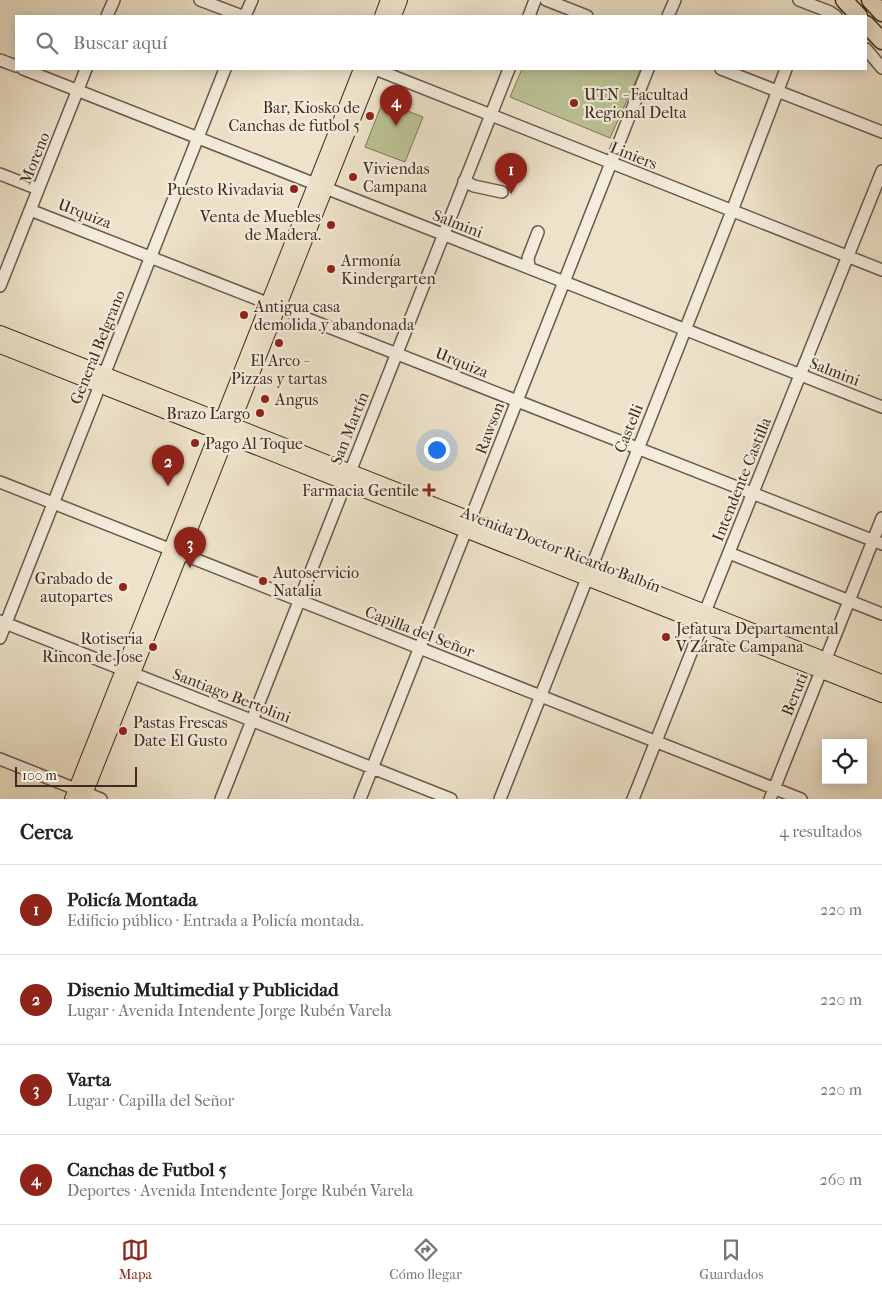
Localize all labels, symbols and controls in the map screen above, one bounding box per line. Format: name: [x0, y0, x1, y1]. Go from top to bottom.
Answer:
search box: [15, 15, 867, 70]
icon: search: [33, 29, 61, 57]
text: Buscar aquí: [73, 32, 167, 54]
pin: 4: [380, 85, 412, 126]
place label: UTN - Facultad Regional Delta: [584, 85, 689, 122]
marker: UTN - Facultad Regional Delta: [568, 97, 580, 109]
place label: Bar, Kiosko de Canchas de futbol 5: [229, 98, 360, 135]
marker: Bar, Kiosko de Canchas de futbol 5: [364, 110, 376, 122]
street label: Moreno: [15, 129, 53, 187]
street label: Liniers: [608, 138, 660, 173]
pin: 1: [495, 153, 527, 194]
place label: Viviendas Campana: [362, 159, 430, 196]
marker: Viviendas Campana: [347, 171, 359, 183]
place label: Puesto Rivadavia: [167, 180, 285, 199]
marker: Puesto Rivadavia: [288, 183, 300, 195]
street label: Urquiza: [55, 195, 115, 233]
street label: Salmini: [430, 205, 486, 242]
place label: Venta de Muebles de Madera.: [199, 207, 321, 244]
marker: Venta de Muebles de Madera.: [325, 219, 337, 231]
place label: Armonía Kindergarten: [340, 251, 436, 288]
marker: Armonía Kindergarten: [325, 263, 337, 275]
street label: General Belgrano: [66, 287, 129, 407]
place label: Antigua casa demolida y abandonada: [253, 297, 415, 334]
marker: Antigua casa demolida y abandonada: [238, 309, 250, 321]
marker: El Arco - Pizzas y tartas: [273, 337, 285, 349]
street label: Urquiza: [432, 343, 492, 382]
place label: El Arco - Pizzas y tartas: [231, 351, 327, 388]
street label: Salmini: [807, 353, 863, 390]
street label: San Martín: [326, 388, 373, 467]
place label: Angus: [274, 390, 319, 409]
marker: Angus: [259, 393, 271, 405]
street label: Rawson: [471, 399, 508, 457]
street label: Castelli: [610, 401, 647, 455]
place label: Brazo Largo: [166, 404, 250, 423]
marker: Brazo Largo: [254, 407, 266, 419]
street label: Intendente Castilla: [708, 414, 775, 544]
place label: Pago Al Toque: [205, 434, 303, 453]
marker: Pago Al Toque: [189, 437, 201, 449]
your location: [424, 437, 450, 463]
pin: 2: [152, 445, 184, 486]
place label: Farmacia Gentile: [302, 481, 419, 500]
marker: Farmacia Gentile: [423, 484, 435, 496]
street label: Avenida Doctor Ricardo Balbín: [457, 502, 664, 597]
pin: 3: [174, 527, 206, 568]
place label: Autoservicio Natalia: [272, 563, 359, 600]
place label: Grabado de autopartes: [35, 569, 113, 606]
marker: Autoservicio Natalia: [257, 575, 269, 587]
marker: Grabado de autopartes: [117, 581, 129, 593]
street label: Capilla del Señor: [362, 602, 477, 661]
place label: Jefatura Departamental V Zárate Campana: [674, 619, 839, 656]
place label: Rotiseria Rincon de Jose: [42, 629, 144, 666]
marker: Jefatura Departamental V Zárate Campana: [660, 631, 672, 643]
marker: Rotiseria Rincon de Jose: [147, 641, 159, 653]
street label: Santiago Bertolini: [170, 664, 294, 727]
street label: Beruti: [777, 670, 812, 718]
place label: Pastas Frescas Date El Gusto: [133, 713, 228, 750]
marker: Pastas Frescas Date El Gusto: [117, 725, 129, 737]
map controls: [822, 739, 867, 784]
button: locate: [822, 739, 867, 784]
scale bar: [15, 764, 138, 787]
text: 100 m: [22, 767, 57, 784]
text: Cerca: [20, 820, 72, 844]
text: 4 resultados: [779, 822, 862, 841]
text: Policía Montada: [67, 889, 197, 911]
text: 1: [33, 900, 39, 919]
text: 220 m: [820, 900, 862, 919]
text: Edificio público · Entrada a Policía montada.: [67, 911, 364, 930]
text: Disenio Multimedial y Publicidad: [67, 979, 339, 1001]
text: 2: [32, 990, 40, 1009]
text: 220 m: [820, 990, 862, 1009]
text: Lugar · Avenida Intendente Jorge Rubén Varela: [67, 1001, 392, 1020]
text: Varta: [67, 1069, 111, 1091]
text: 3: [33, 1080, 39, 1099]
text: 220 m: [820, 1080, 862, 1099]
text: Lugar · Capilla del Señor: [67, 1091, 234, 1110]
text: Canchas de Futbol 5: [67, 1159, 227, 1181]
text: 4: [31, 1170, 41, 1189]
text: 260 m: [820, 1170, 862, 1189]
text: Deportes · Avenida Intendente Jorge Rubén Varela: [67, 1181, 413, 1200]
tab: Mapa: [119, 1236, 152, 1283]
tab: Cómo llegar: [389, 1236, 462, 1283]
tab: Guardados: [699, 1236, 763, 1283]

